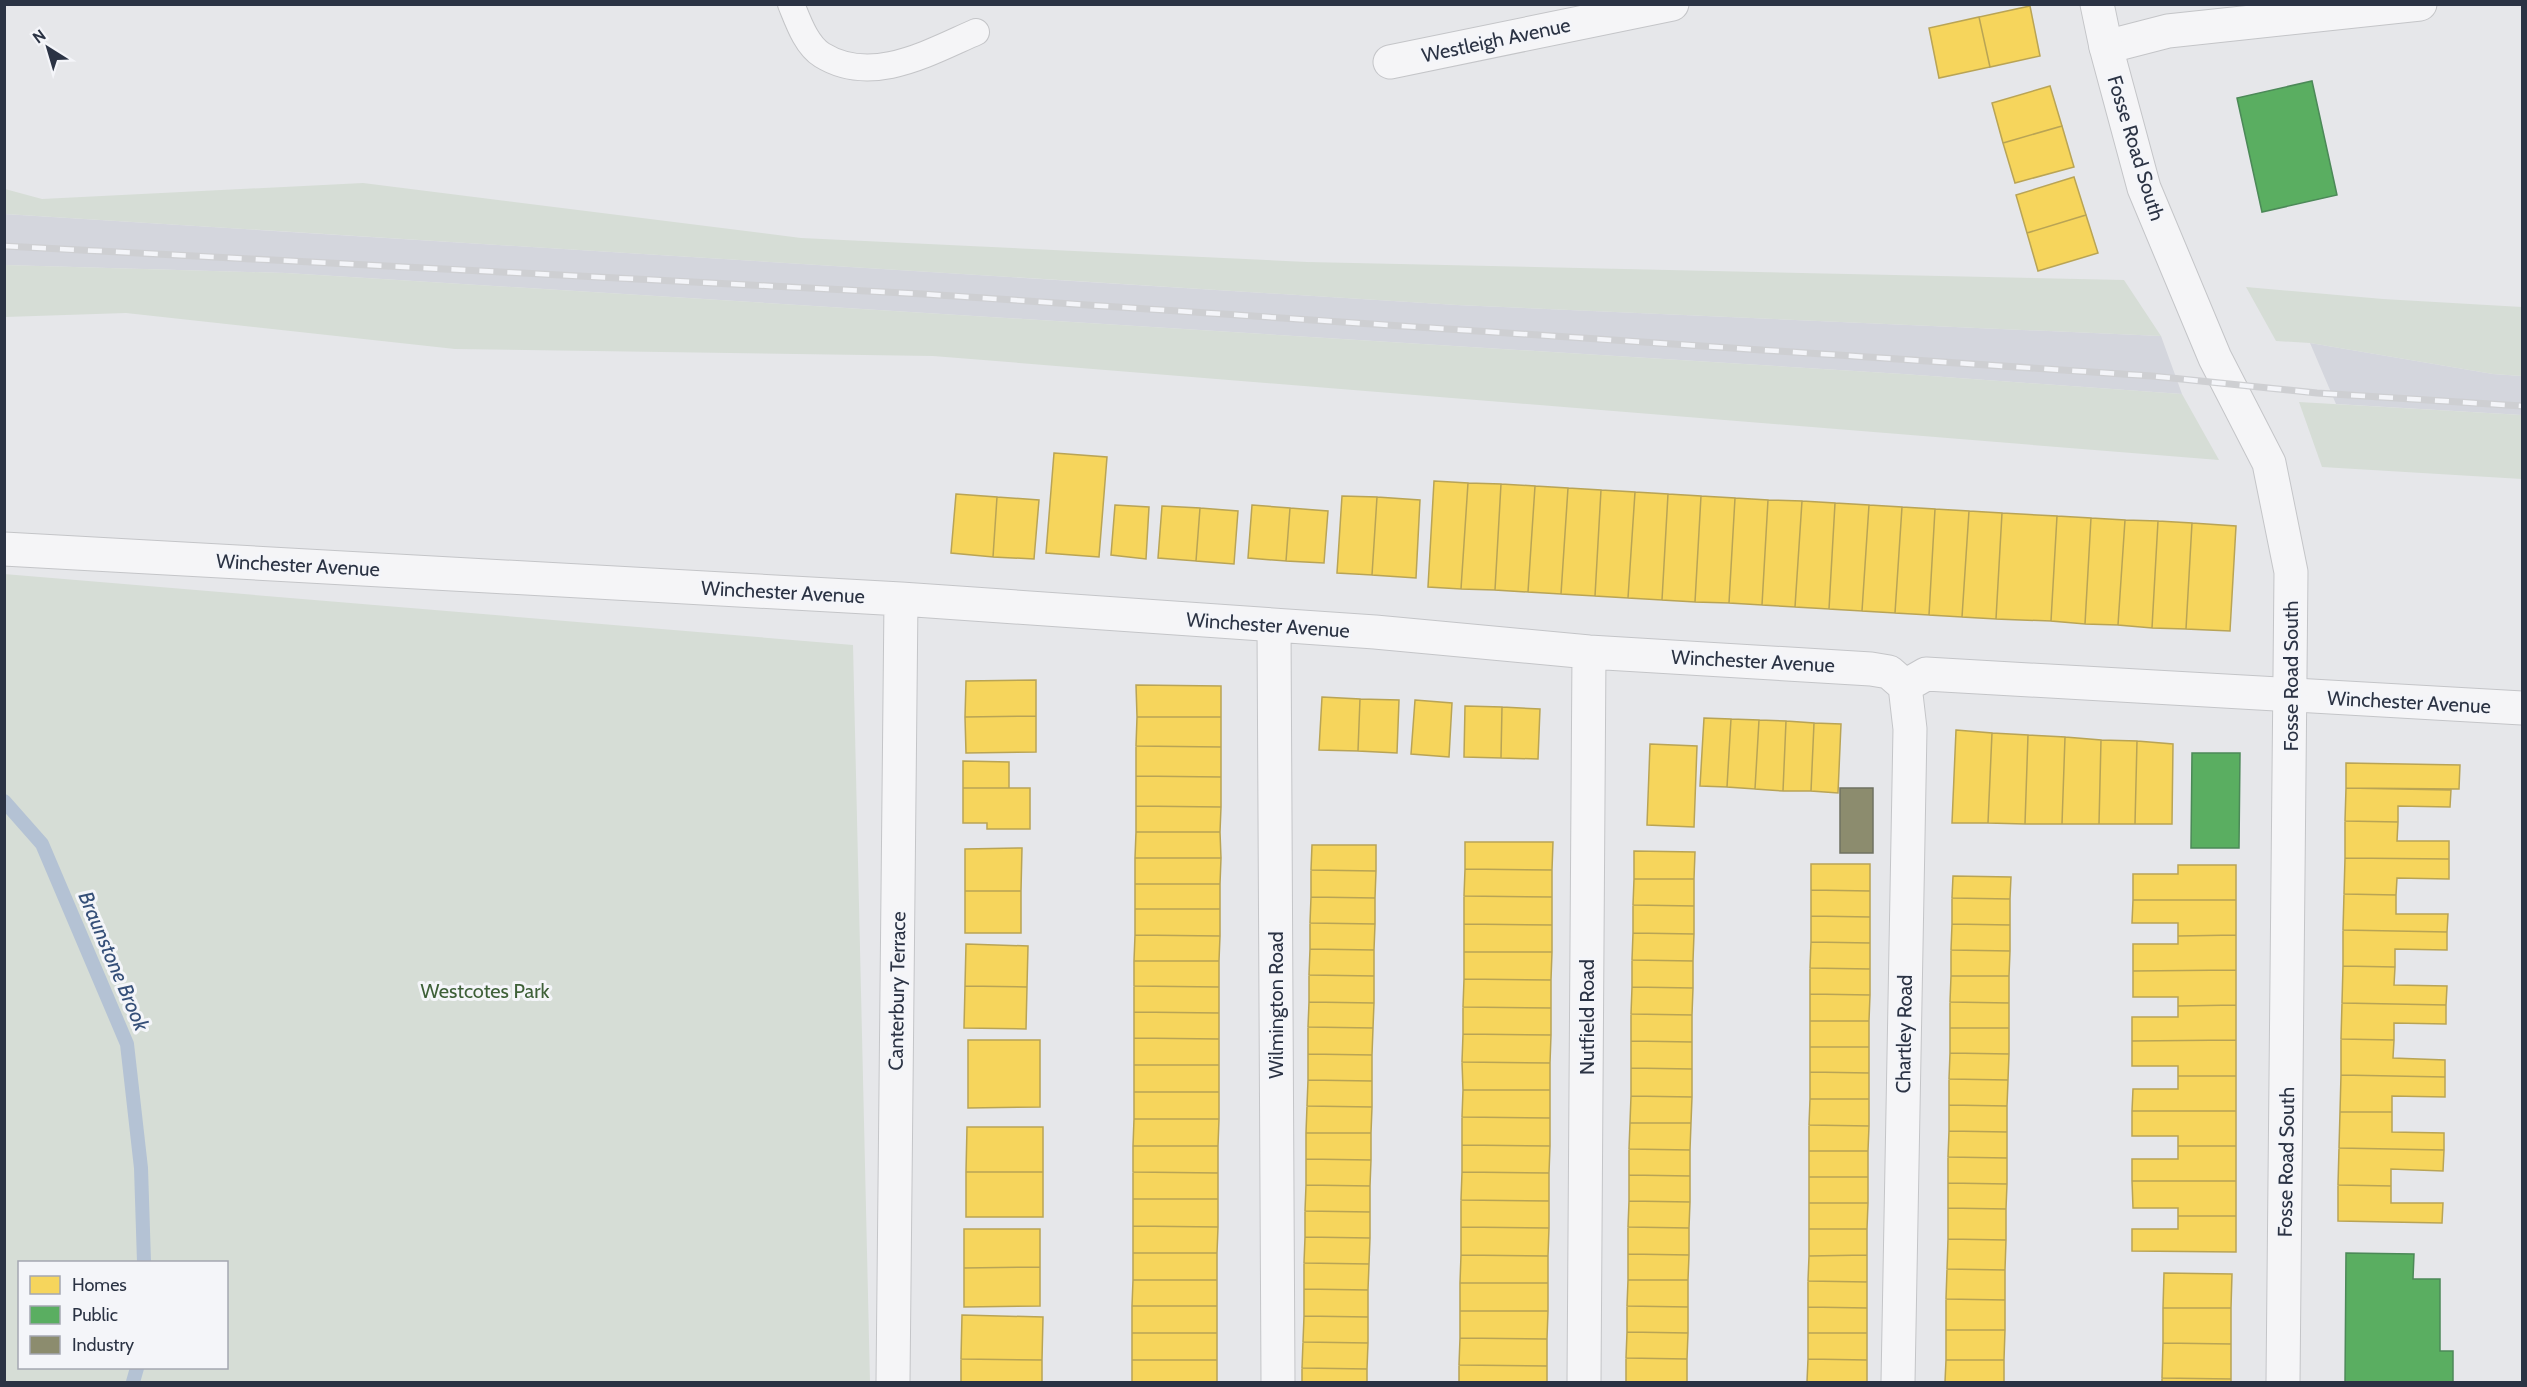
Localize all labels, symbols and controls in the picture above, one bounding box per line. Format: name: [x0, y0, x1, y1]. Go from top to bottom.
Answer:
street label: Westleigh Avenue: [1420, 13, 1572, 67]
north arrow: [18, 18, 78, 78]
text: N: [29, 25, 50, 47]
street label: Fosse Road South: [2103, 73, 2169, 223]
street label: Winchester Avenue: [216, 549, 380, 581]
street label: Winchester Avenue: [701, 576, 865, 608]
street label: Fosse Road South: [2279, 601, 2303, 751]
street label: Winchester Avenue: [1185, 607, 1351, 643]
street label: Winchester Avenue: [1671, 645, 1835, 677]
street label: Winchester Avenue: [2327, 686, 2491, 718]
water label: Braunstone Brook: [73, 887, 155, 1035]
street label: Canterbury Terrace: [884, 911, 910, 1071]
street label: Wilmington Road: [1264, 931, 1288, 1079]
street label: Nutfield Road: [1575, 959, 1599, 1075]
street label: Chartley Road: [1891, 975, 1917, 1093]
park label: Westcotes Park: [421, 979, 549, 1003]
street label: Fosse Road South: [2273, 1087, 2299, 1237]
legend: [18, 1261, 228, 1369]
text: Homes: [72, 1274, 127, 1296]
text: Public: [72, 1304, 118, 1326]
text: Industry: [72, 1334, 134, 1356]

